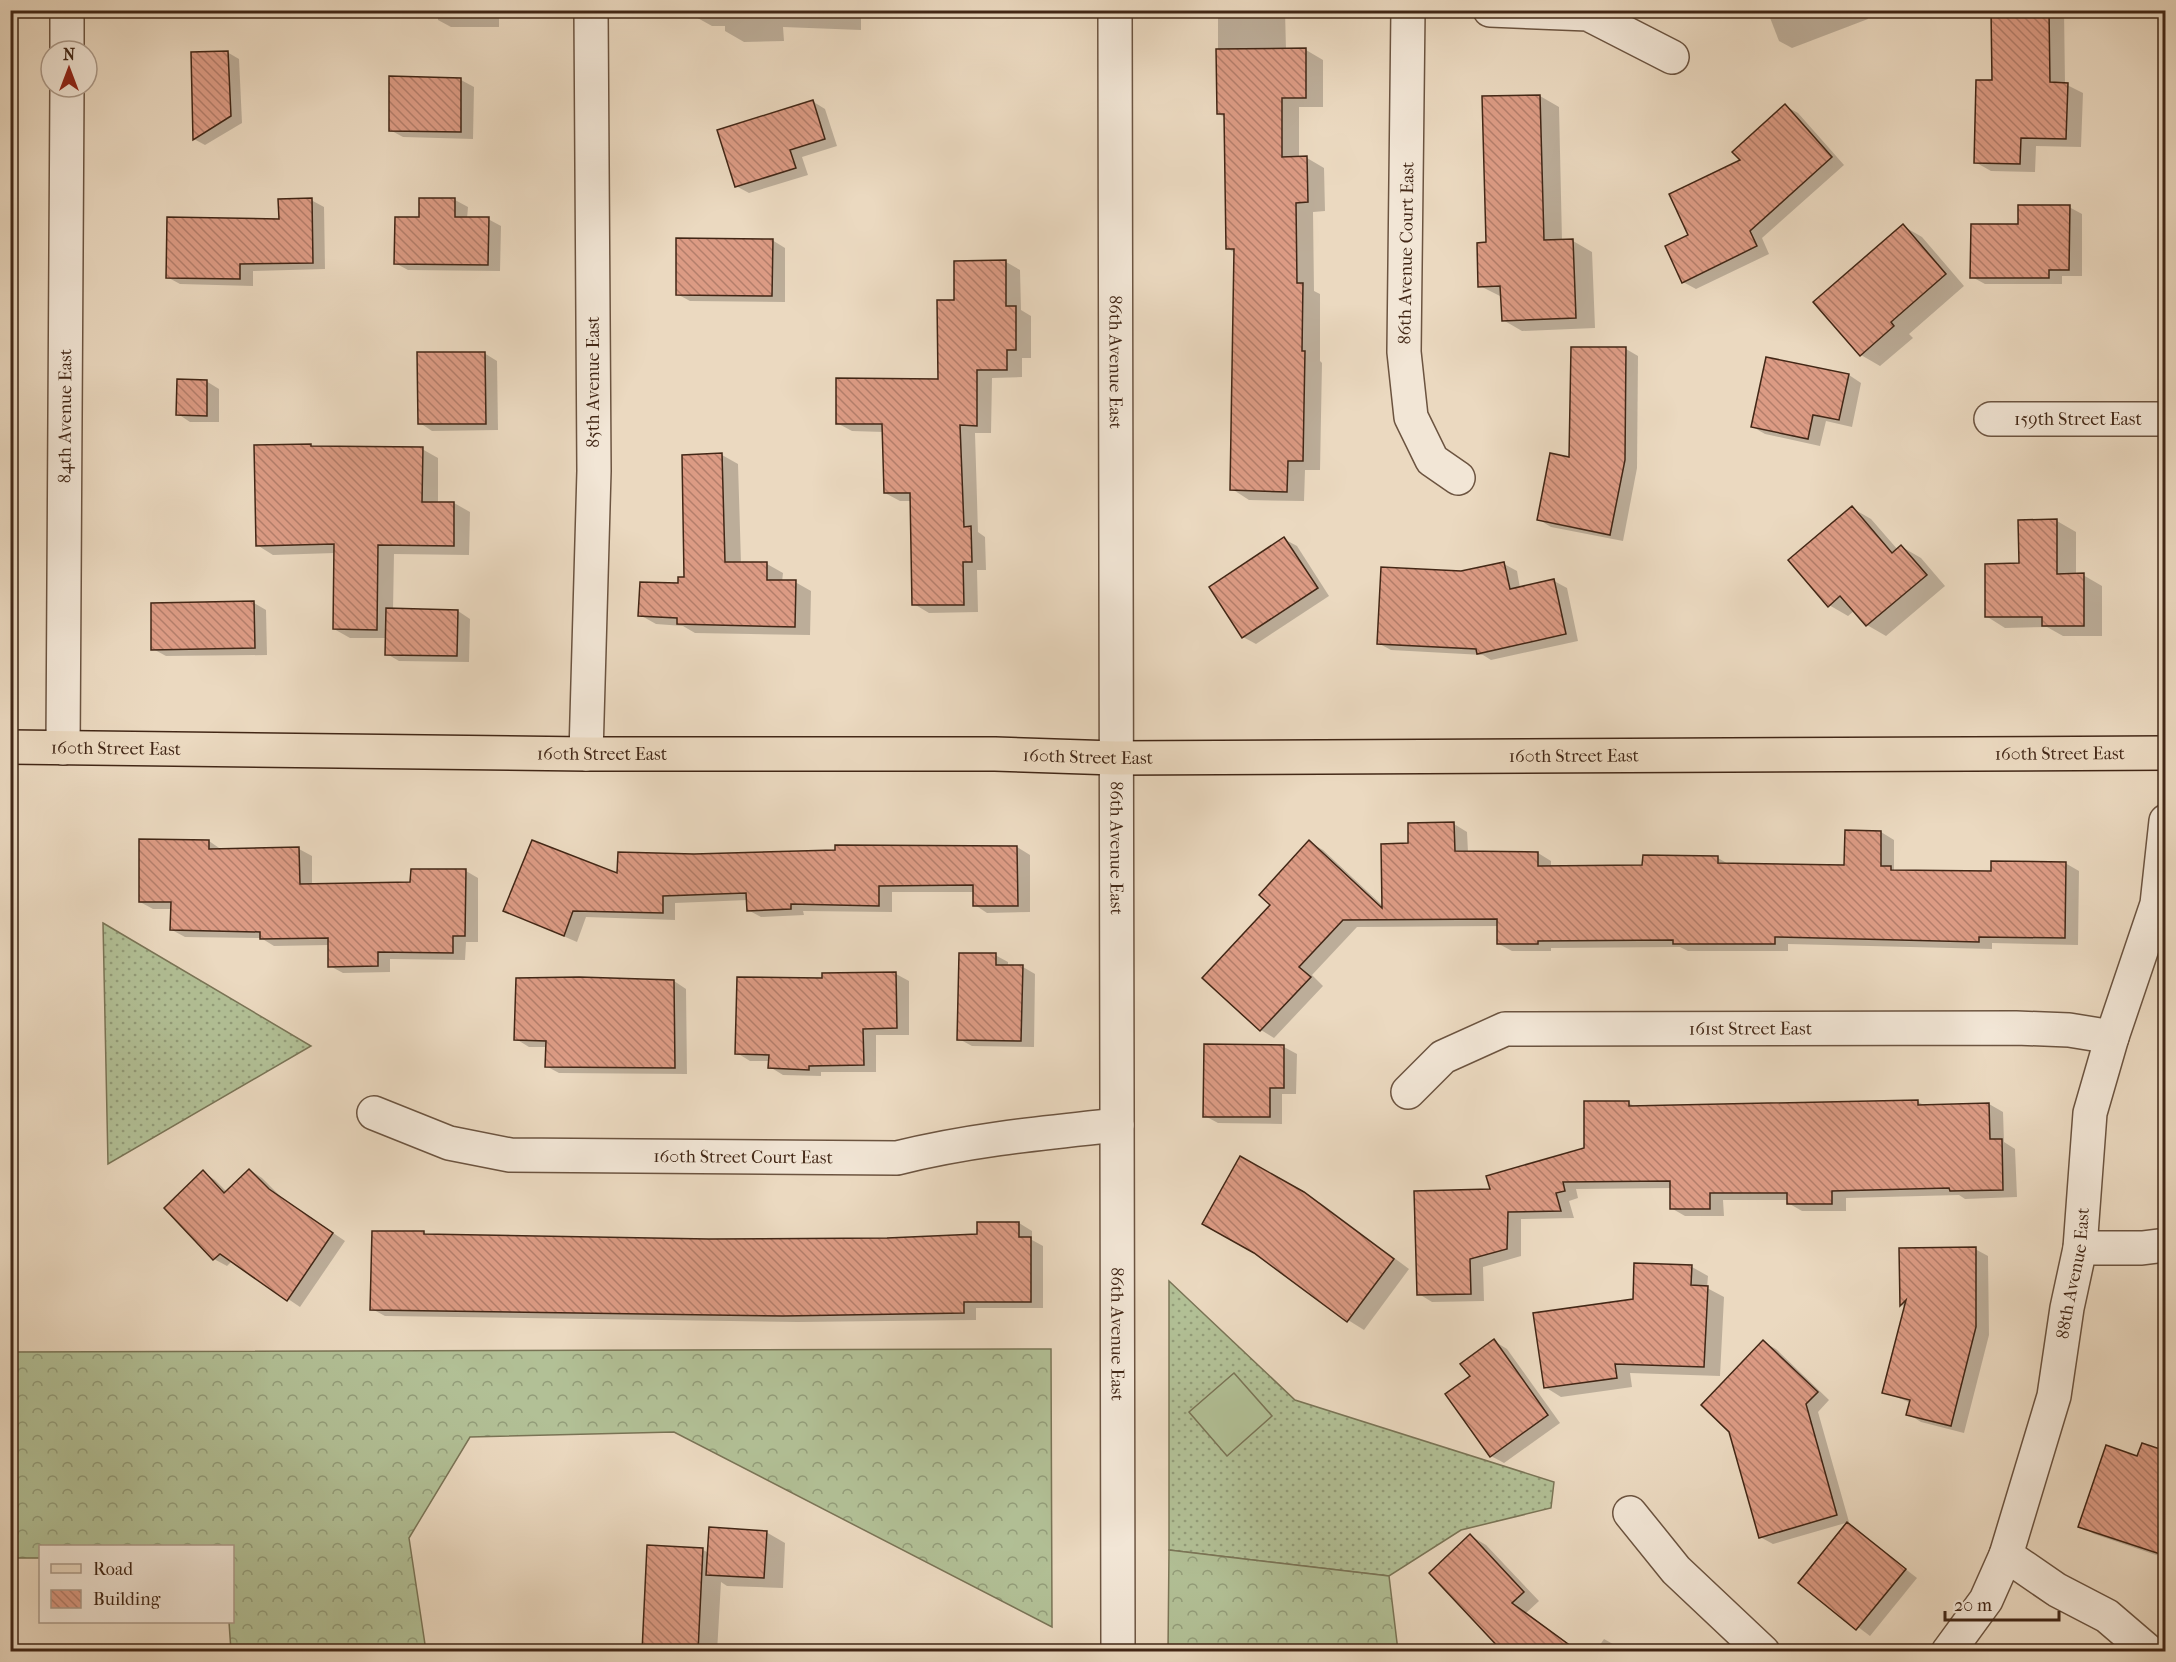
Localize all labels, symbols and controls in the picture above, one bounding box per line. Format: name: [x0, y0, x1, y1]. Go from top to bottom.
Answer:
north arrow: [39, 39, 99, 99]
text: N: [63, 45, 76, 64]
street label: 86th Avenue Court East: [1394, 161, 1419, 345]
street label: 86th Avenue East: [1105, 295, 1126, 429]
street label: 85th Avenue East: [583, 316, 604, 448]
street label: 84th Avenue East: [55, 348, 76, 483]
street label: 159th Street East: [2014, 409, 2142, 430]
street label: 160th Street East: [51, 737, 182, 760]
street label: 160th Street East: [537, 743, 668, 765]
street label: 160th Street East: [1995, 743, 2126, 765]
street label: 160th Street East: [1022, 745, 1154, 769]
street label: 160th Street East: [1509, 746, 1640, 767]
street label: 86th Avenue East: [1105, 781, 1127, 915]
street label: 161st Street East: [1689, 1018, 1813, 1040]
street label: 160th Street Court East: [653, 1146, 834, 1169]
street label: 88th Avenue East: [2053, 1206, 2094, 1340]
street label: 86th Avenue East: [1106, 1267, 1128, 1401]
legend: [39, 1545, 234, 1623]
text: Road: [93, 1559, 133, 1580]
scale bar: [1945, 1584, 2059, 1622]
text: Building: [93, 1589, 161, 1610]
text: 20 m: [1954, 1595, 1992, 1616]

